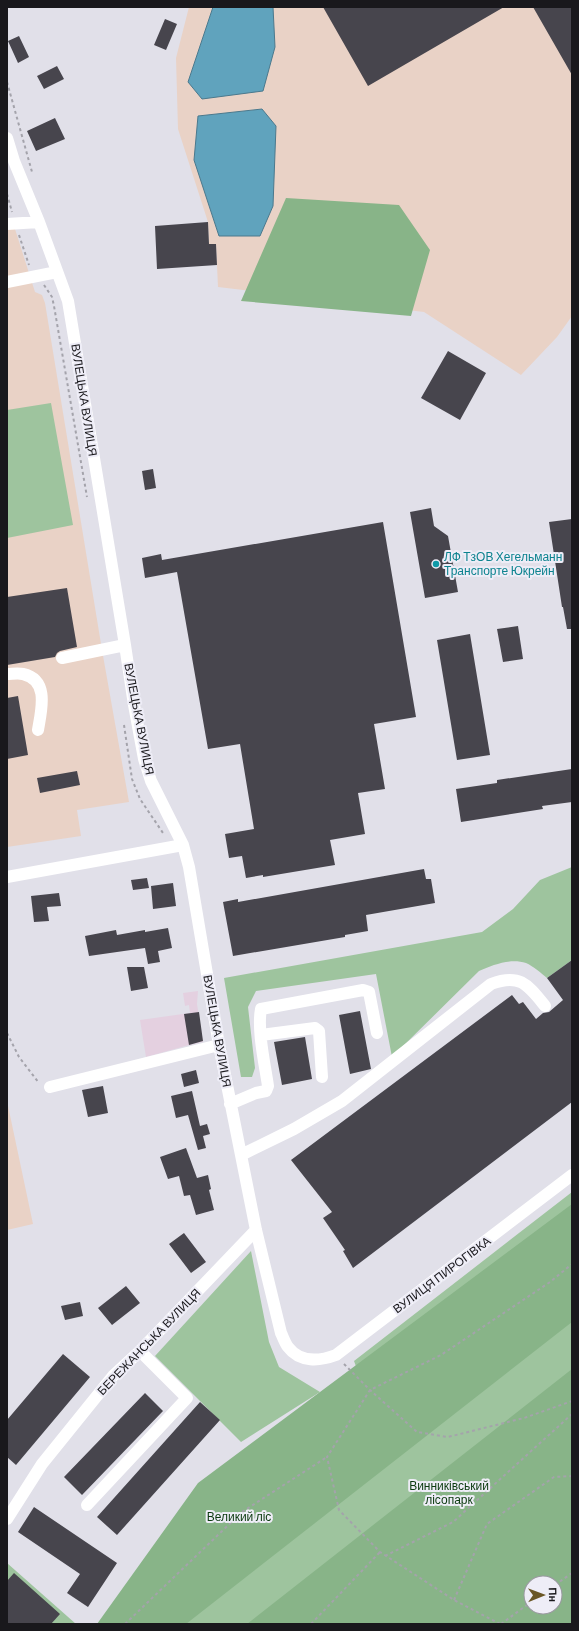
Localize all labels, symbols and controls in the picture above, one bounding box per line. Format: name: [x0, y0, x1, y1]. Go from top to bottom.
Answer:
street label: ВУЛЕЦЬКА ВУЛИЦЯ: [68, 343, 101, 457]
place label: ЛФ ТзОВ Хегельманн Транспорте Юкрейн: [444, 549, 562, 578]
marker: ЛФ ТзОВ Хегельманн Транспорте Юкрейн: [431, 559, 441, 569]
street label: ВУЛЕЦЬКА ВУЛИЦЯ: [121, 662, 158, 776]
street label: ВУЛЕЦЬКА ВУЛИЦЯ: [200, 974, 235, 1088]
street label: ВУЛИЦЯ ПИРОГІВКА: [390, 1233, 494, 1316]
street label: БЕРЕЖАНСЬКА ВУЛИЦЯ: [94, 1285, 204, 1398]
park label: Винниківський лісопарк: [409, 1478, 489, 1507]
park label: Великий ліс: [207, 1509, 271, 1523]
north arrow: [523, 1575, 563, 1615]
text: Пн: [547, 1587, 560, 1602]

